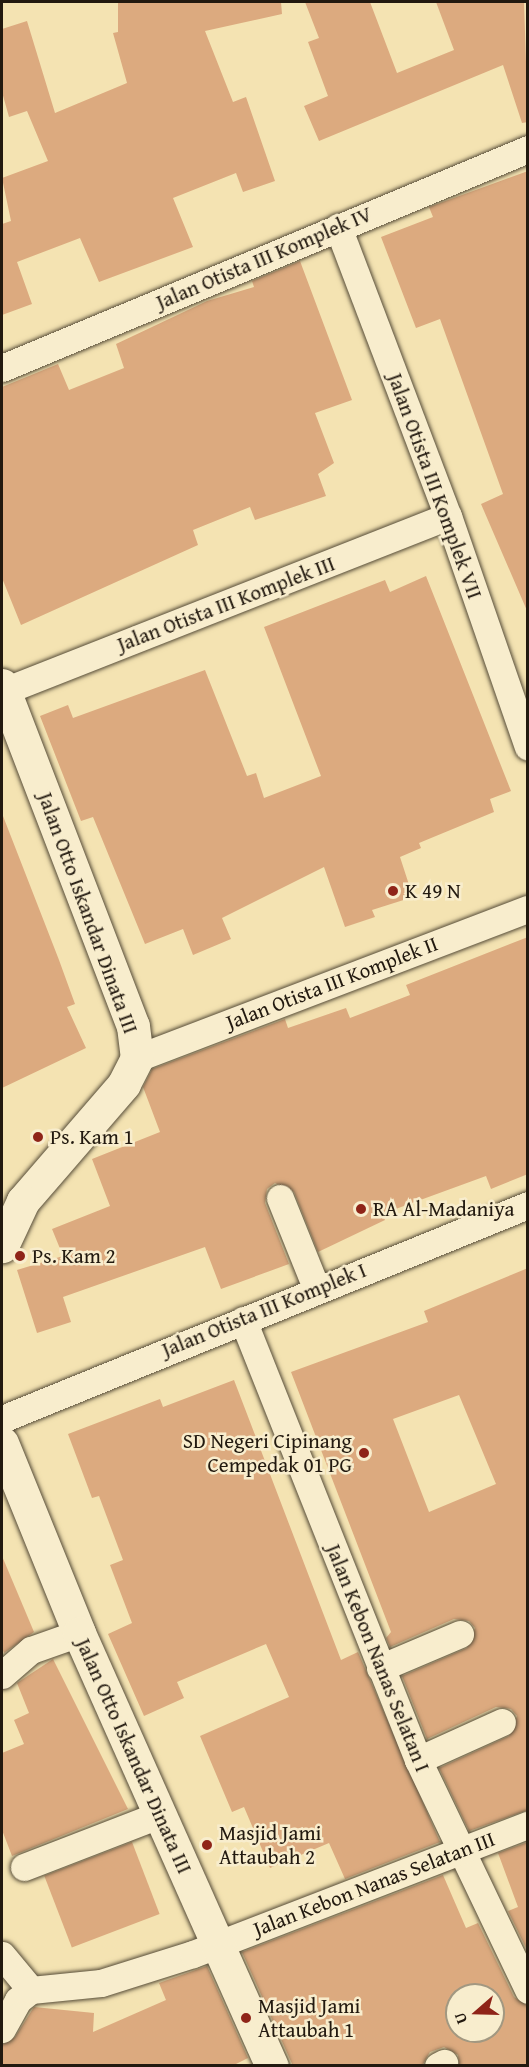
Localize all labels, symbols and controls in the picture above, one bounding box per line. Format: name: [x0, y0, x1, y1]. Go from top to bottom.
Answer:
street label: Jalan Otista III Komplek IV: [152, 201, 376, 315]
street label: Jalan Otista III Komplek VII: [382, 370, 488, 602]
street label: Jalan Otista III Komplek III: [114, 551, 338, 657]
street label: Jalan Otto Iskandar Dinata III: [33, 789, 143, 1037]
place label: K 49 N: [405, 878, 461, 904]
marker: K 49 N: [386, 884, 400, 898]
street label: Jalan Otista III Komplek II: [223, 931, 441, 1035]
place label: Ps. Kam 1: [50, 1124, 134, 1150]
marker: Ps. Kam 1: [31, 1130, 45, 1144]
place label: RA Al-Madaniya: [373, 1196, 514, 1222]
marker: RA Al-Madaniya: [354, 1202, 368, 1216]
place label: Ps. Kam 2: [32, 1243, 116, 1269]
marker: Ps. Kam 2: [13, 1249, 27, 1263]
street label: Jalan Otista III Komplek I: [158, 1257, 370, 1363]
place label: SD Negeri Cipinang Cempedak 01 PG: [183, 1428, 352, 1478]
marker: SD Negeri Cipinang Cempedak 01 PG: [357, 1446, 371, 1460]
street label: Jalan Kebon Nanas Selatan I: [321, 1540, 435, 1776]
street label: Jalan Otto Iskandar Dinata III: [71, 1634, 197, 1878]
place label: Masjid Jami Attaubah 2: [219, 1820, 321, 1870]
street label: Jalan Kebon Nanas Selatan III: [250, 1826, 498, 1942]
marker: Masjid Jami Attaubah 2: [200, 1838, 214, 1852]
north arrow: [445, 1983, 505, 2043]
place label: Masjid Jami Attaubah 1: [258, 1993, 360, 2043]
text: U: [447, 2009, 473, 2028]
marker: Masjid Jami Attaubah 1: [239, 2011, 253, 2025]

